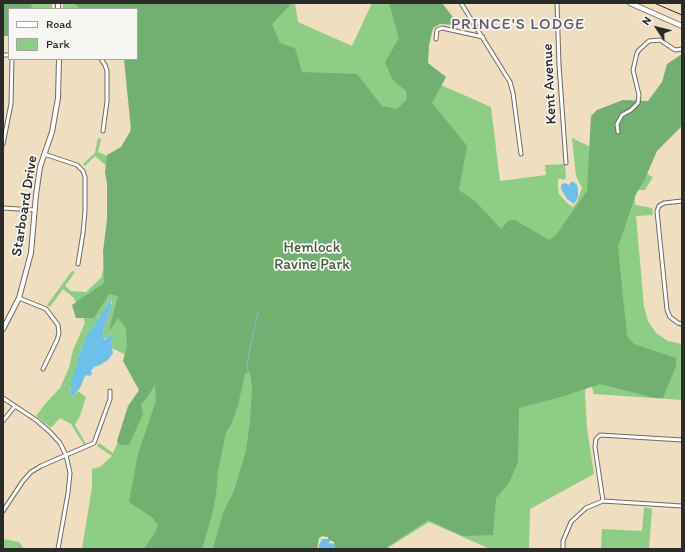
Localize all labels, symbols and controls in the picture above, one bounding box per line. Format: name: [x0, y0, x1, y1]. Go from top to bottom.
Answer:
legend: [8, 8, 138, 60]
north arrow: [637, 8, 677, 48]
text: N: [639, 14, 654, 28]
district label: PRINCE'S LODGE: [451, 15, 585, 35]
text: Road: [46, 17, 72, 31]
text: Park: [46, 37, 70, 51]
street label: Kent Avenue: [539, 43, 561, 125]
street label: Starboard Drive: [8, 154, 42, 258]
park label: Hemlock Ravine Park: [274, 239, 350, 274]

